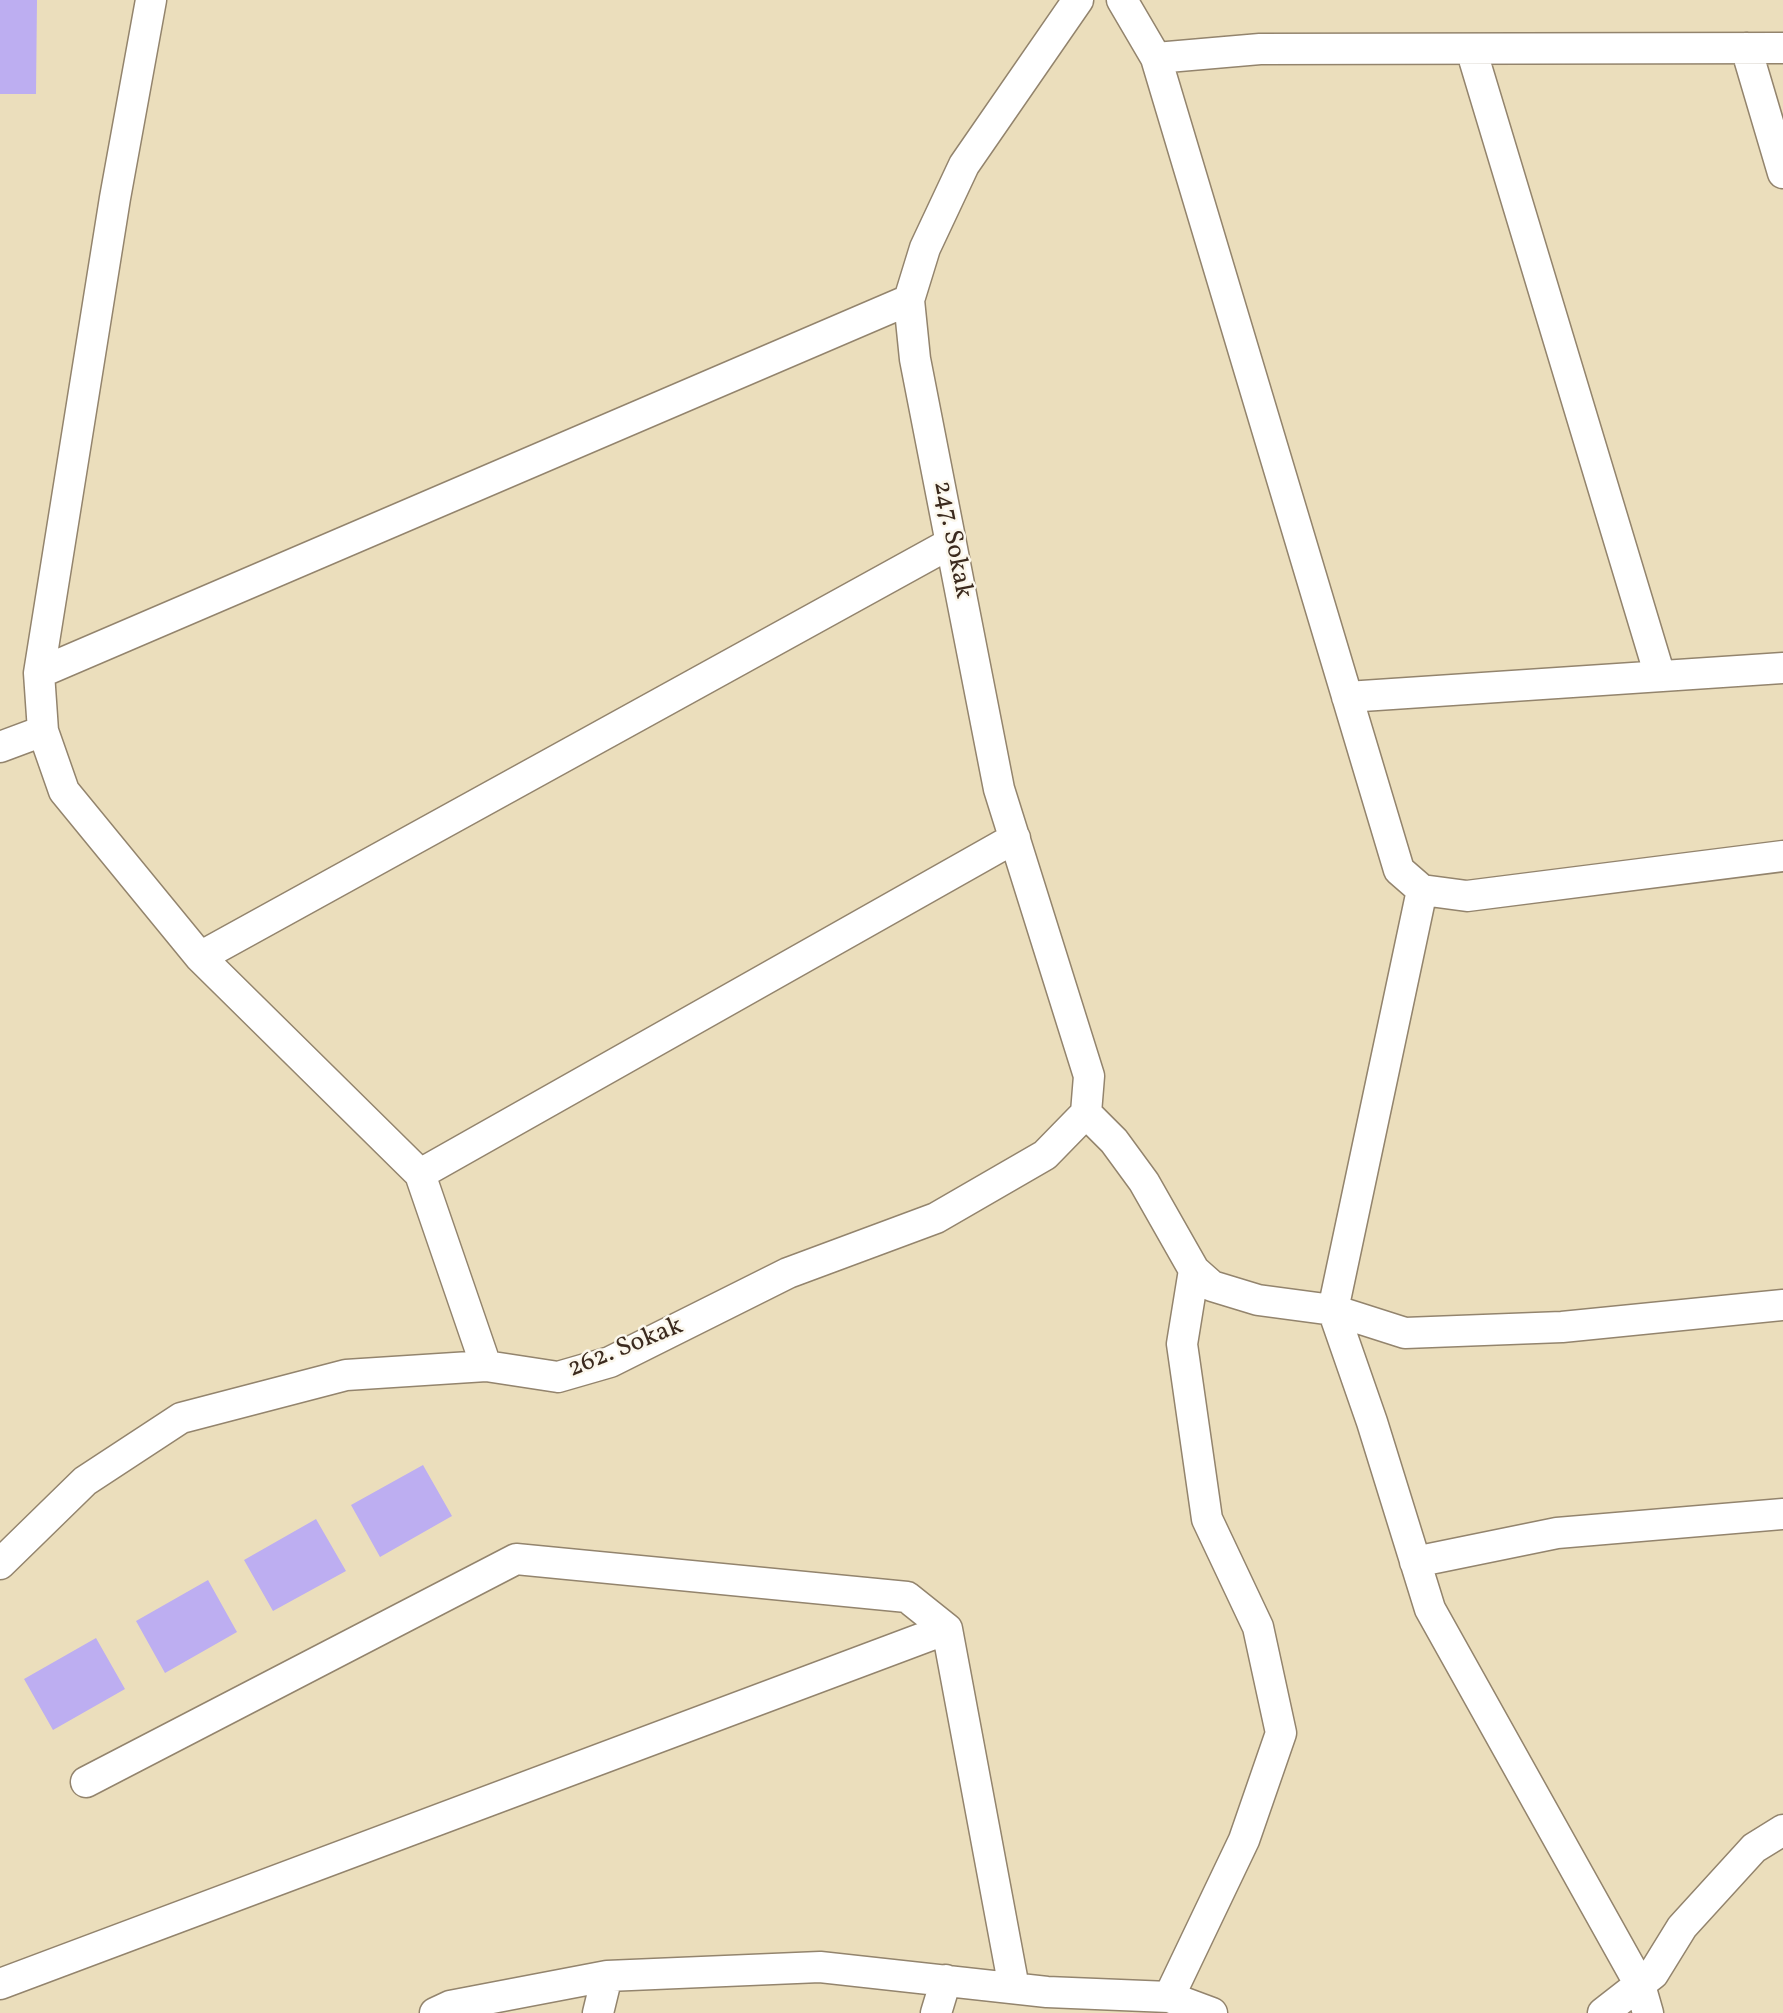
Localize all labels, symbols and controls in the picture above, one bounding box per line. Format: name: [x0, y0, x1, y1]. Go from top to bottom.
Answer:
street label: 247. Sokak: [924, 478, 978, 602]
street label: 262. Sokak: [564, 1312, 688, 1386]

